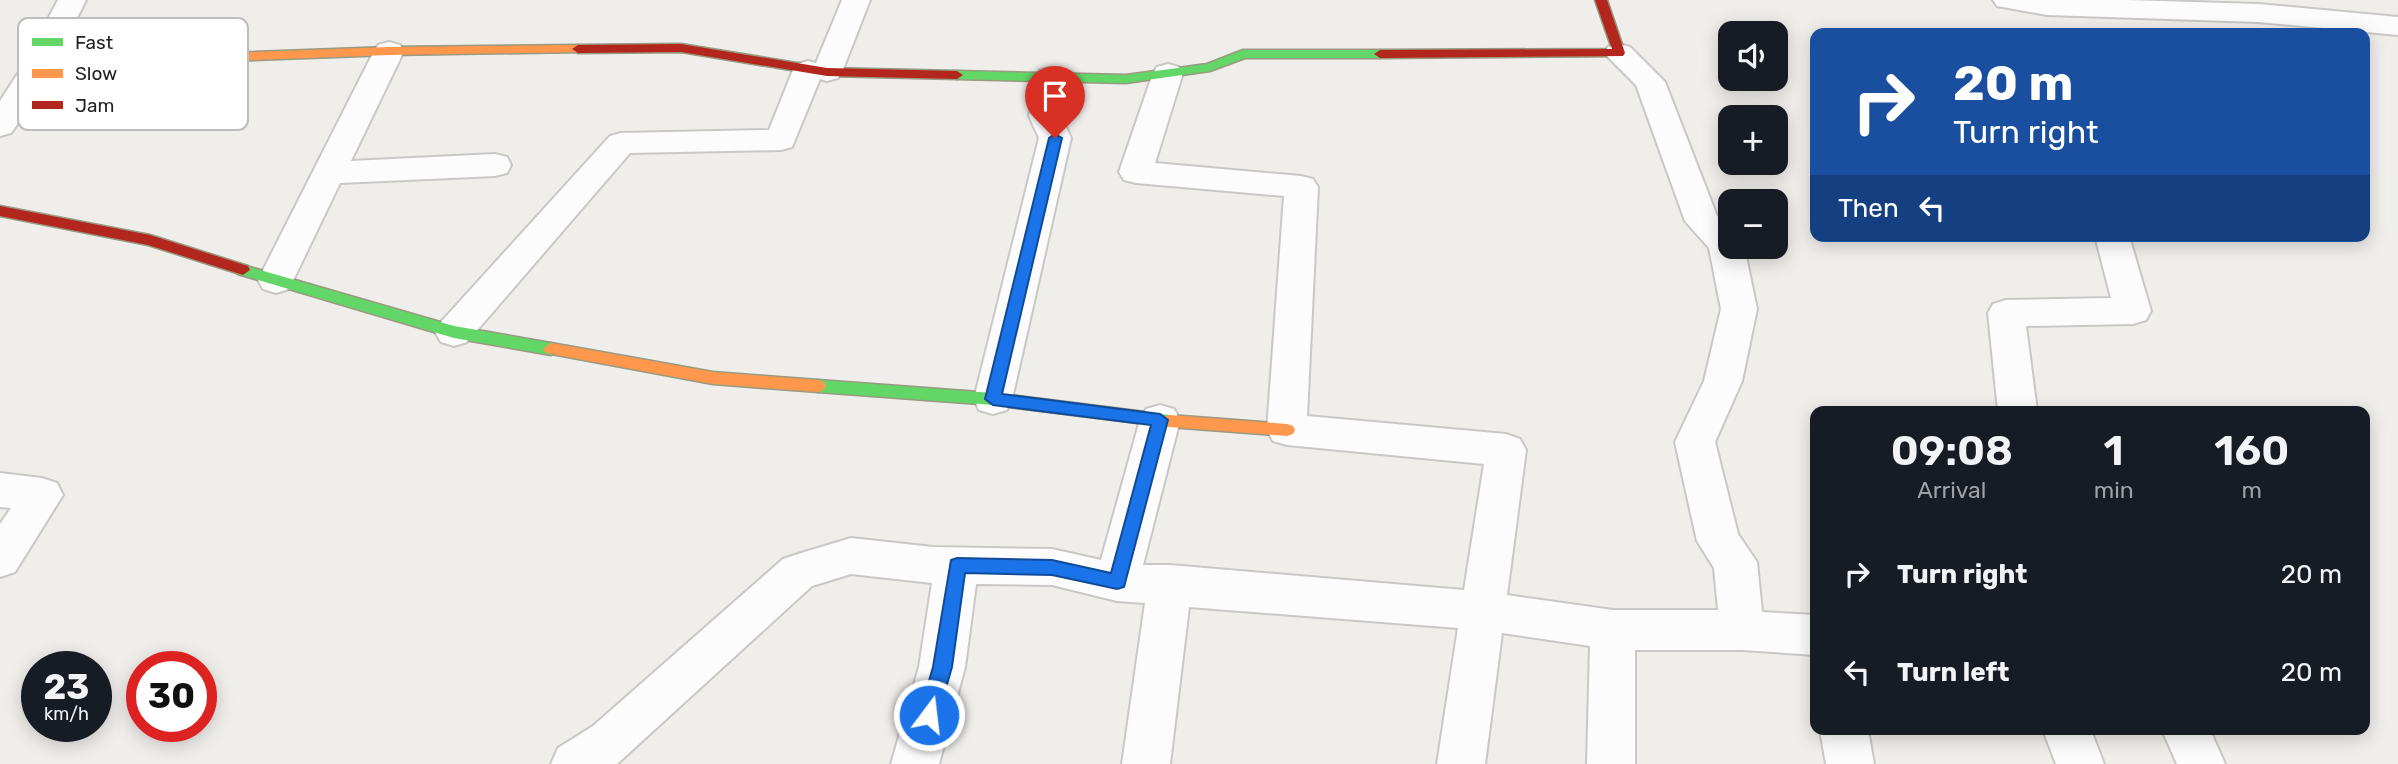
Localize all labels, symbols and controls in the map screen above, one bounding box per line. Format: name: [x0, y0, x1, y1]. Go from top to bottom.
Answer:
legend: [18, 18, 248, 130]
map controls: [1718, 21, 1788, 259]
button: sound: [1718, 21, 1788, 91]
text: Fast: [75, 31, 114, 54]
text: 20 m: [1953, 54, 2074, 112]
icon: right: [1838, 56, 1929, 147]
text: Slow: [75, 62, 117, 85]
pin: [1025, 66, 1085, 138]
icon: arrive: [1036, 77, 1074, 115]
text: Jam: [75, 94, 114, 117]
button: +: [1718, 105, 1788, 175]
text: Turn right: [1953, 113, 2098, 151]
button: −: [1718, 189, 1788, 259]
icon: left: [1913, 189, 1951, 227]
text: Then: [1838, 193, 1899, 224]
text: 09:08: [1891, 426, 2013, 476]
text: 1: [2104, 426, 2124, 476]
text: 160: [2214, 426, 2289, 476]
text: Arrival: [1917, 476, 1986, 504]
text: min: [2094, 476, 2134, 504]
text: m: [2242, 476, 2262, 504]
icon: right: [1838, 555, 1876, 593]
text: Turn right: [1897, 559, 2027, 590]
text: 20 m: [2281, 559, 2342, 590]
speed limit sign: 30: [126, 651, 217, 742]
icon: left: [1838, 653, 1876, 691]
text: Turn left: [1897, 657, 2009, 688]
text: 20 m: [2281, 657, 2342, 688]
text: 23: [44, 666, 89, 708]
position arrow: [892, 678, 966, 752]
text: km/h: [44, 703, 89, 725]

